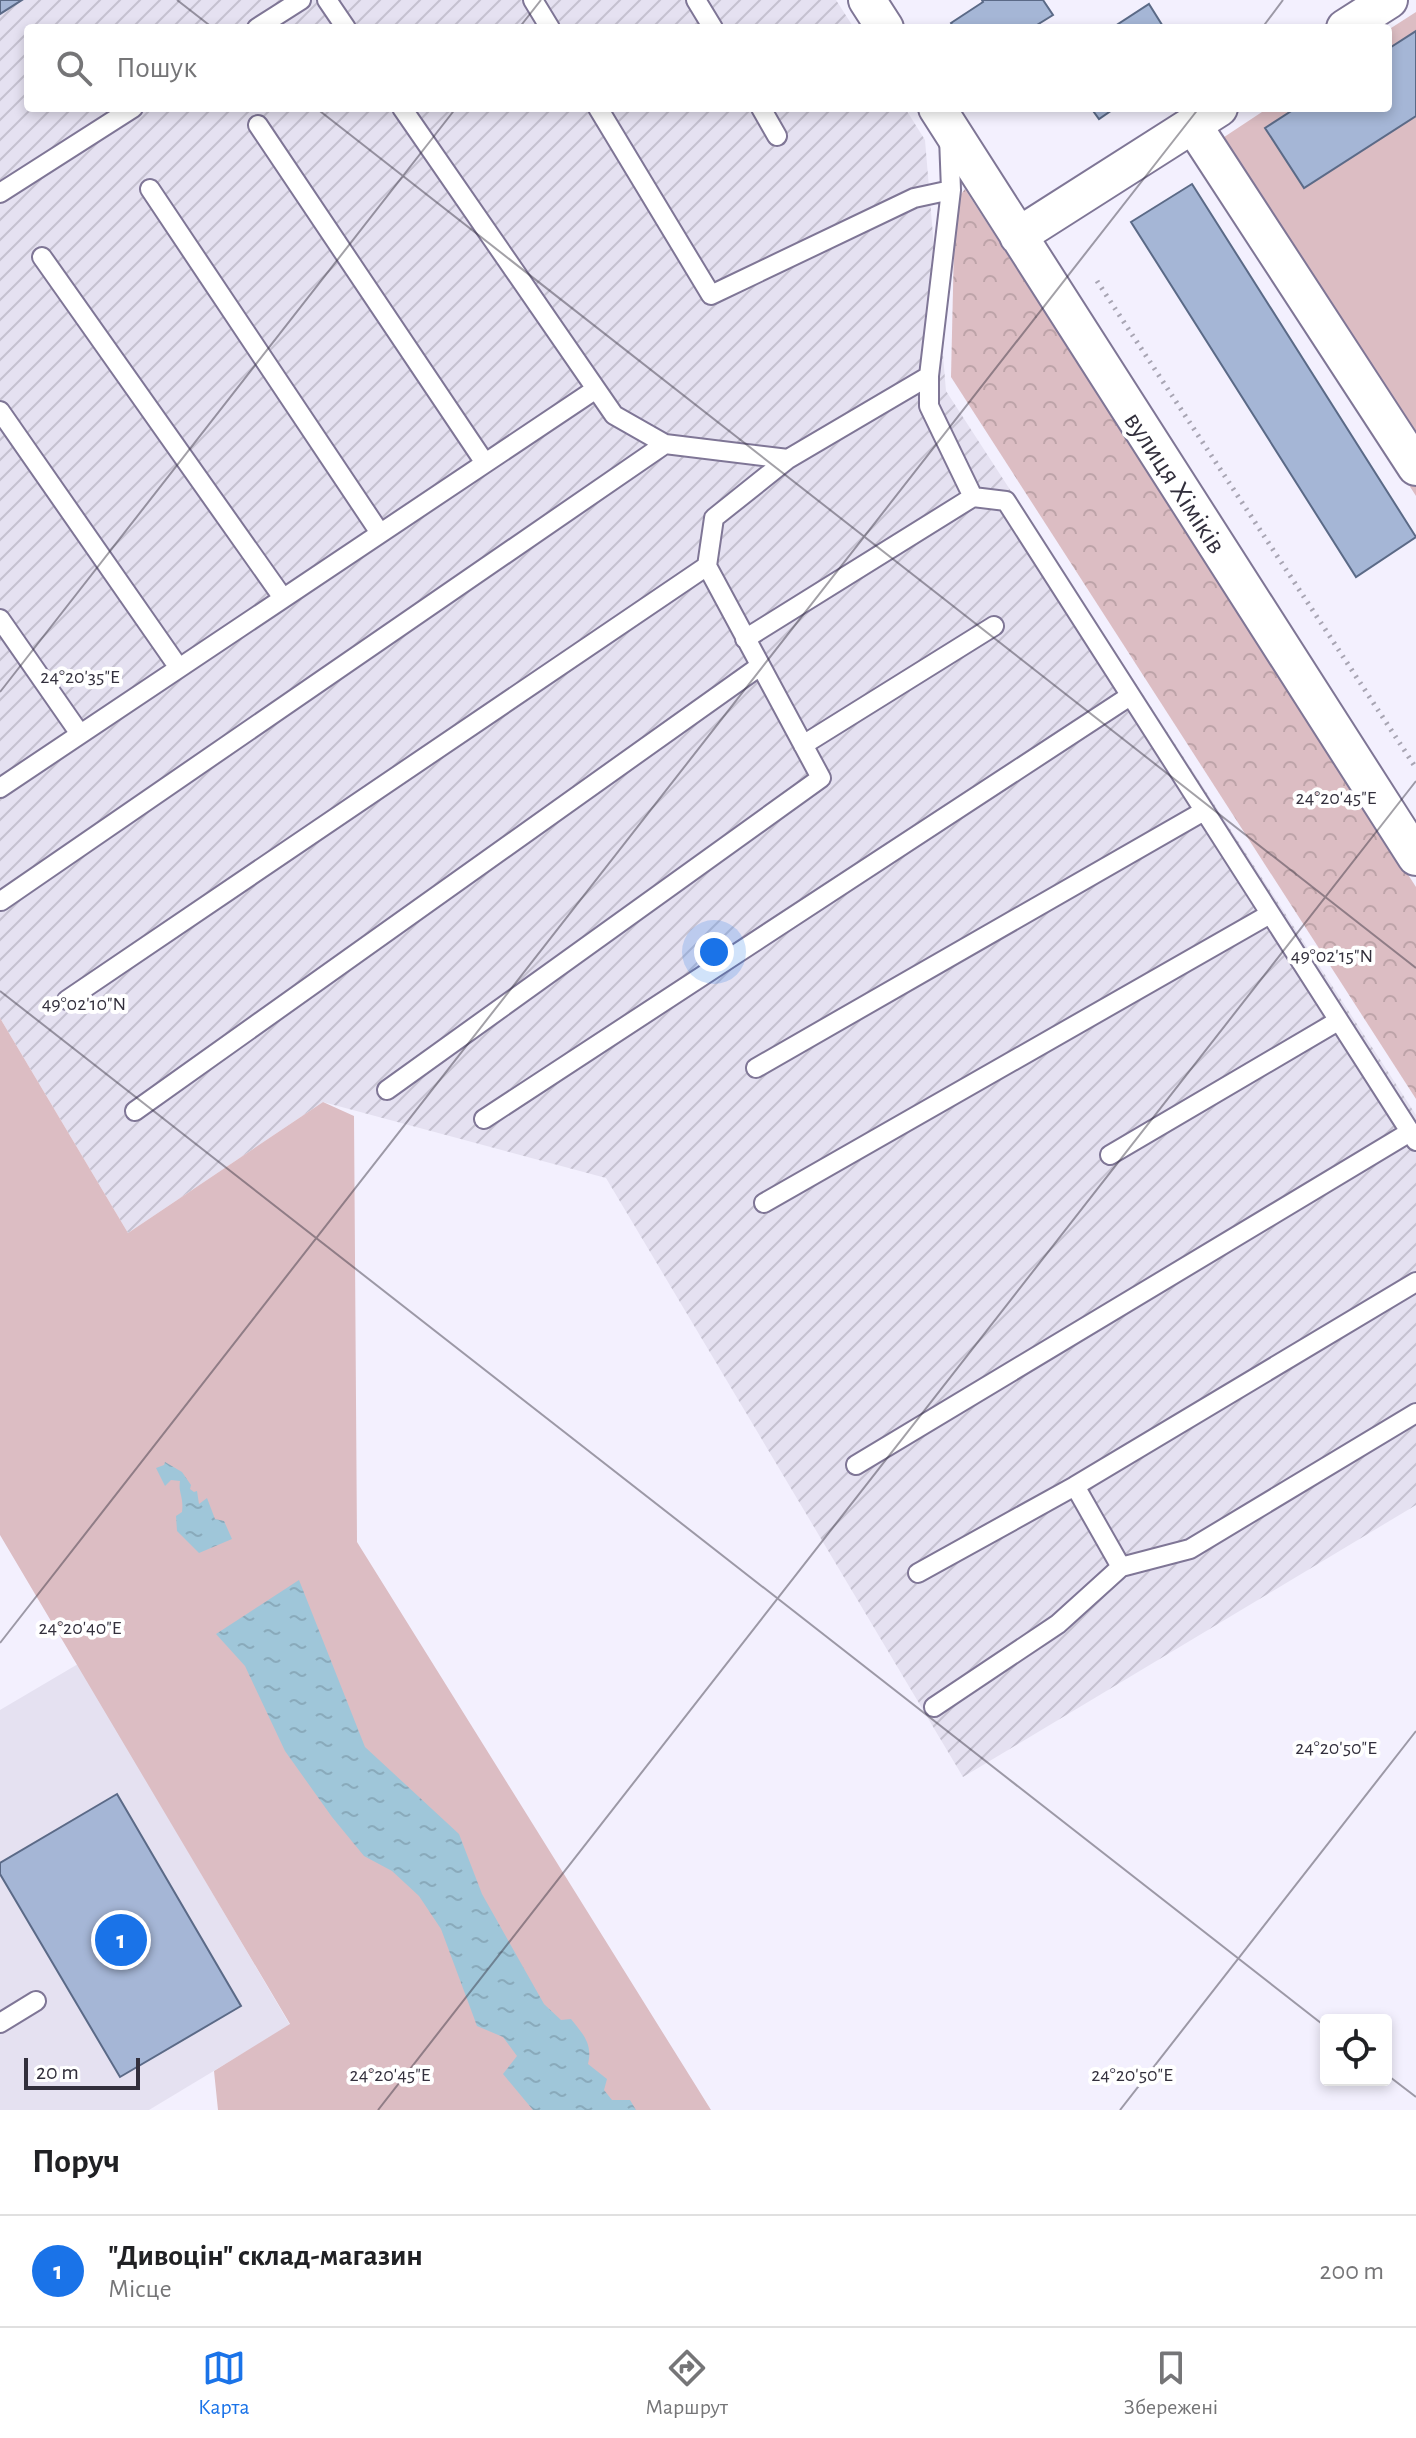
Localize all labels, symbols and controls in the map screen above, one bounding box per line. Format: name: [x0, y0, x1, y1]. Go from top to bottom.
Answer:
search box: [24, 24, 1392, 112]
icon: search: [52, 46, 96, 90]
text: Пошук: [116, 53, 197, 83]
street label: вулиця Хіміків: [1118, 407, 1230, 559]
text: 24°20'35"E: [40, 667, 120, 687]
text: 24°20'45"E: [1296, 788, 1377, 808]
your location: [694, 932, 734, 972]
text: 49°02'15"N: [1291, 946, 1373, 966]
text: 49°02'10"N: [42, 994, 126, 1014]
text: 24°20'40"E: [39, 1618, 122, 1638]
text: 24°20'50"E: [1295, 1738, 1377, 1758]
pin: 1: [95, 1910, 147, 1970]
map controls: [1320, 2014, 1392, 2086]
button: locate: [1320, 2014, 1392, 2086]
scale bar: [24, 2054, 140, 2090]
text: 20 m: [36, 2061, 79, 2083]
text: 24°20'45"E: [350, 2065, 431, 2085]
text: 24°20'50"E: [1091, 2065, 1173, 2085]
text: Поруч: [32, 2145, 120, 2179]
text: "Дивоцін" склад-магазин: [108, 2241, 423, 2271]
text: 1: [53, 2258, 63, 2284]
text: 200 m: [1320, 2258, 1384, 2284]
text: Місце: [108, 2276, 172, 2302]
tab: Карта: [198, 2346, 249, 2420]
tab: Маршрут: [645, 2346, 728, 2420]
tab: Збережені: [1124, 2346, 1218, 2420]

